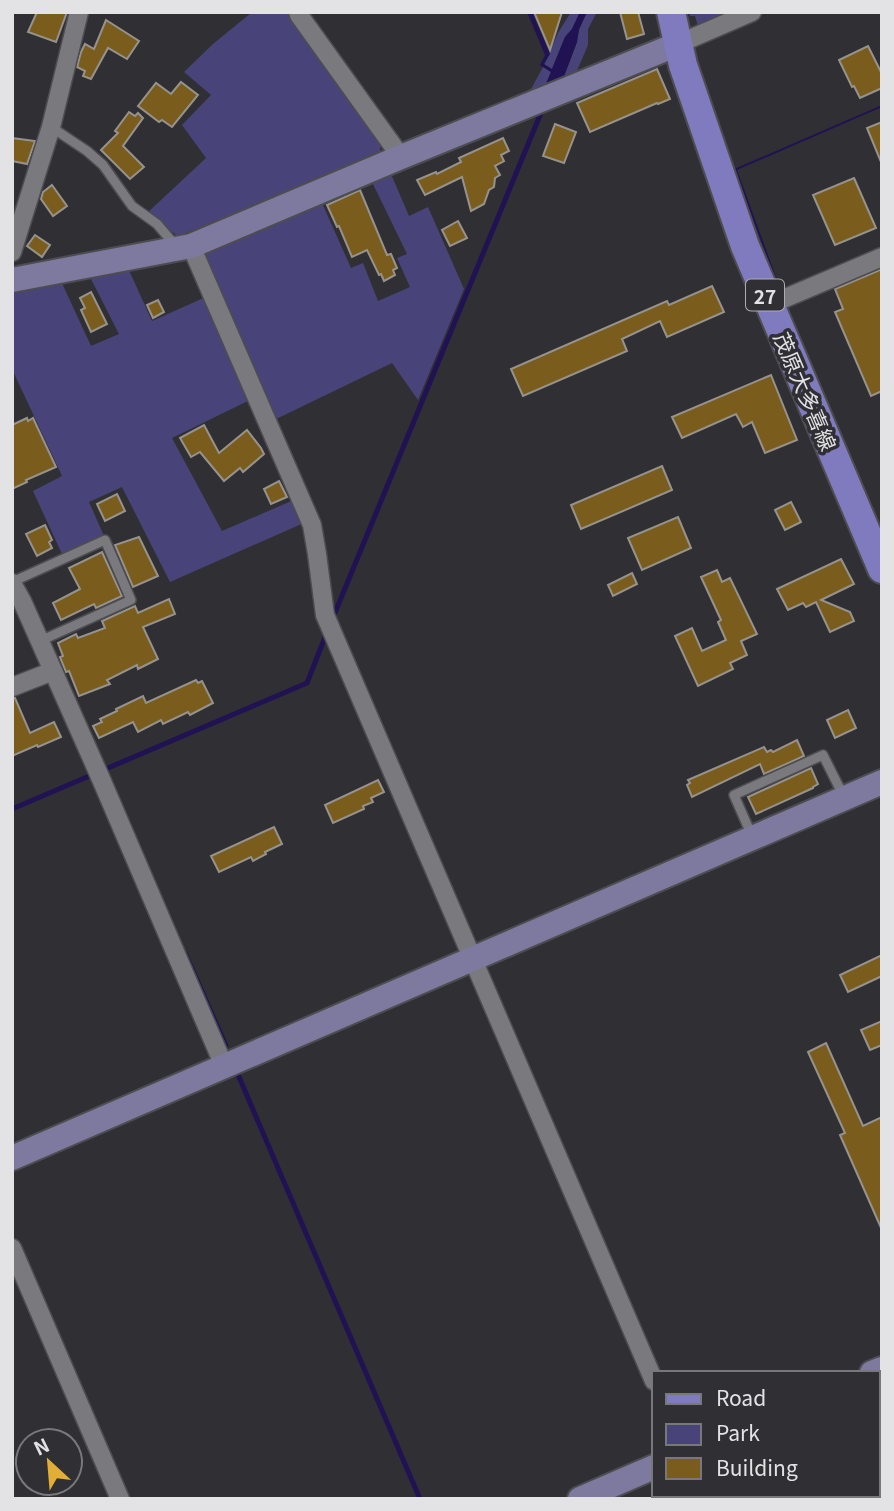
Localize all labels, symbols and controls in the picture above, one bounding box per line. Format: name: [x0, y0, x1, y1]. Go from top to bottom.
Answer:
road number: 27: [746, 280, 784, 310]
street label: 茂原大多喜線: [768, 327, 844, 455]
legend: [652, 1371, 880, 1497]
text: Road: [716, 1382, 766, 1412]
text: Park: [716, 1417, 760, 1447]
north arrow: [14, 1427, 84, 1497]
text: N: [29, 1430, 53, 1461]
text: Building: [716, 1452, 798, 1482]

